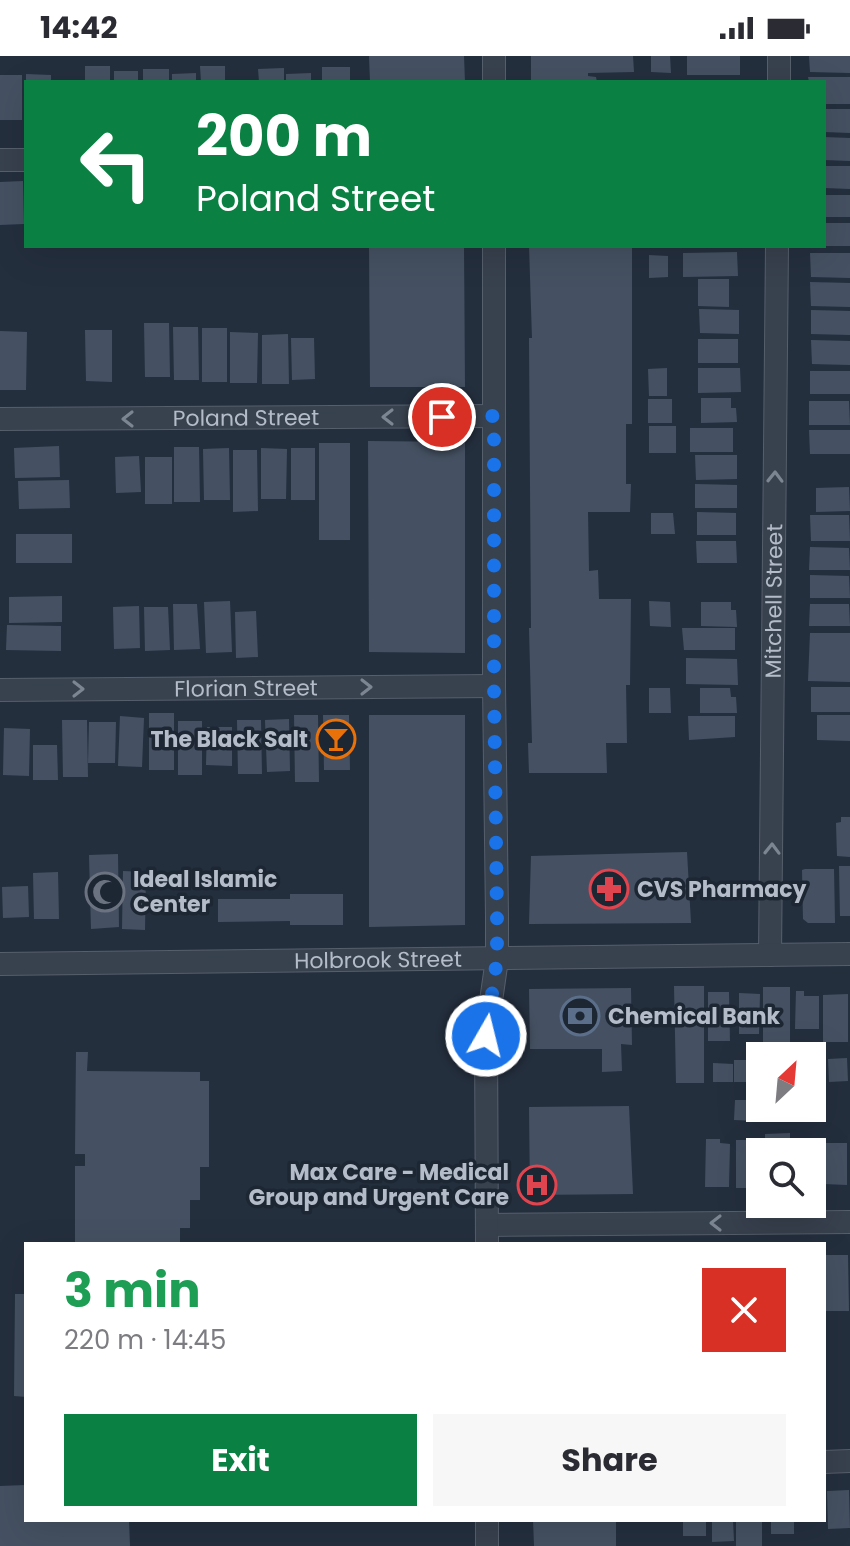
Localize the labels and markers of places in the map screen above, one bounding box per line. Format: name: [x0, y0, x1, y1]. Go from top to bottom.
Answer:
pin: [408, 383, 476, 451]
bar icon: The Black Salt: [315, 718, 357, 760]
place label: The Black Salt: [151, 724, 308, 755]
place label: Ideal Islamic Center: [133, 864, 277, 920]
pharmacy icon: CVS Pharmacy: [588, 868, 630, 910]
mosque icon: Ideal Islamic Center: [84, 871, 126, 913]
place label: CVS Pharmacy: [637, 874, 806, 905]
bank icon: Chemical Bank: [559, 995, 601, 1037]
place label: Chemical Bank: [608, 1001, 781, 1032]
place label: Max Care - Medical Group and Urgent Care: [248, 1157, 509, 1213]
hospital icon: Max Care - Medical Group and Urgent Care: [516, 1164, 558, 1206]

